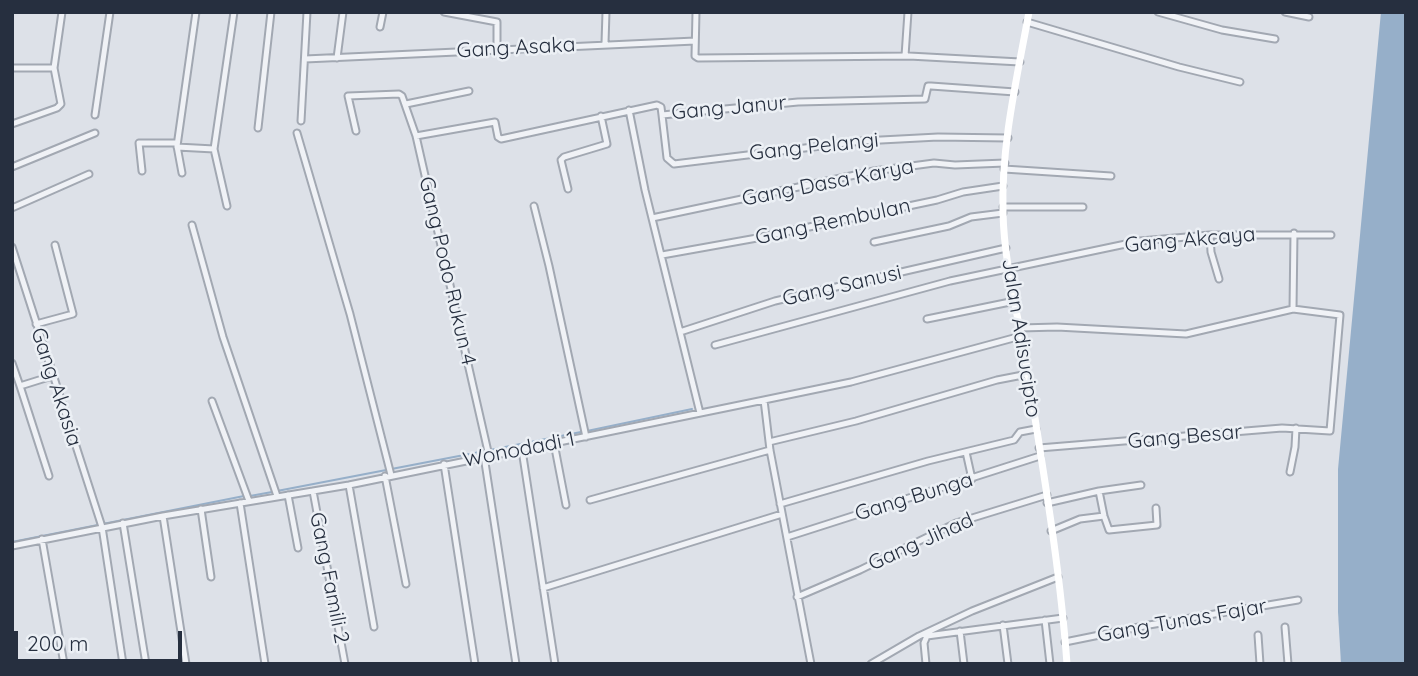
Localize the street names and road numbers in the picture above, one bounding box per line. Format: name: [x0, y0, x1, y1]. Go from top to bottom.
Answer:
street label: Gang Asaka: [456, 32, 576, 64]
street label: Gang Janur: [670, 90, 788, 126]
street label: Gang Pelangi: [748, 128, 880, 166]
street label: Gang Dasa Karya: [740, 154, 916, 212]
street label: Gang Podo Rukun 4: [413, 174, 481, 368]
street label: Gang Rembulan: [753, 193, 913, 251]
street label: Gang Akcaya: [1124, 222, 1256, 258]
street label: Jalan Adisucipto: [996, 257, 1046, 419]
street label: Gang Sanusi: [780, 260, 904, 312]
street label: Gang Akasia: [25, 325, 87, 449]
street label: Gang Besar: [1127, 419, 1243, 455]
street label: Wonodadi 1: [461, 427, 577, 473]
street label: Gang Bunga: [852, 467, 976, 527]
street label: Gang Jihad: [864, 508, 978, 576]
street label: Gang Famili 2: [304, 510, 354, 646]
street label: Gang Tunas Fajar: [1095, 594, 1269, 648]

